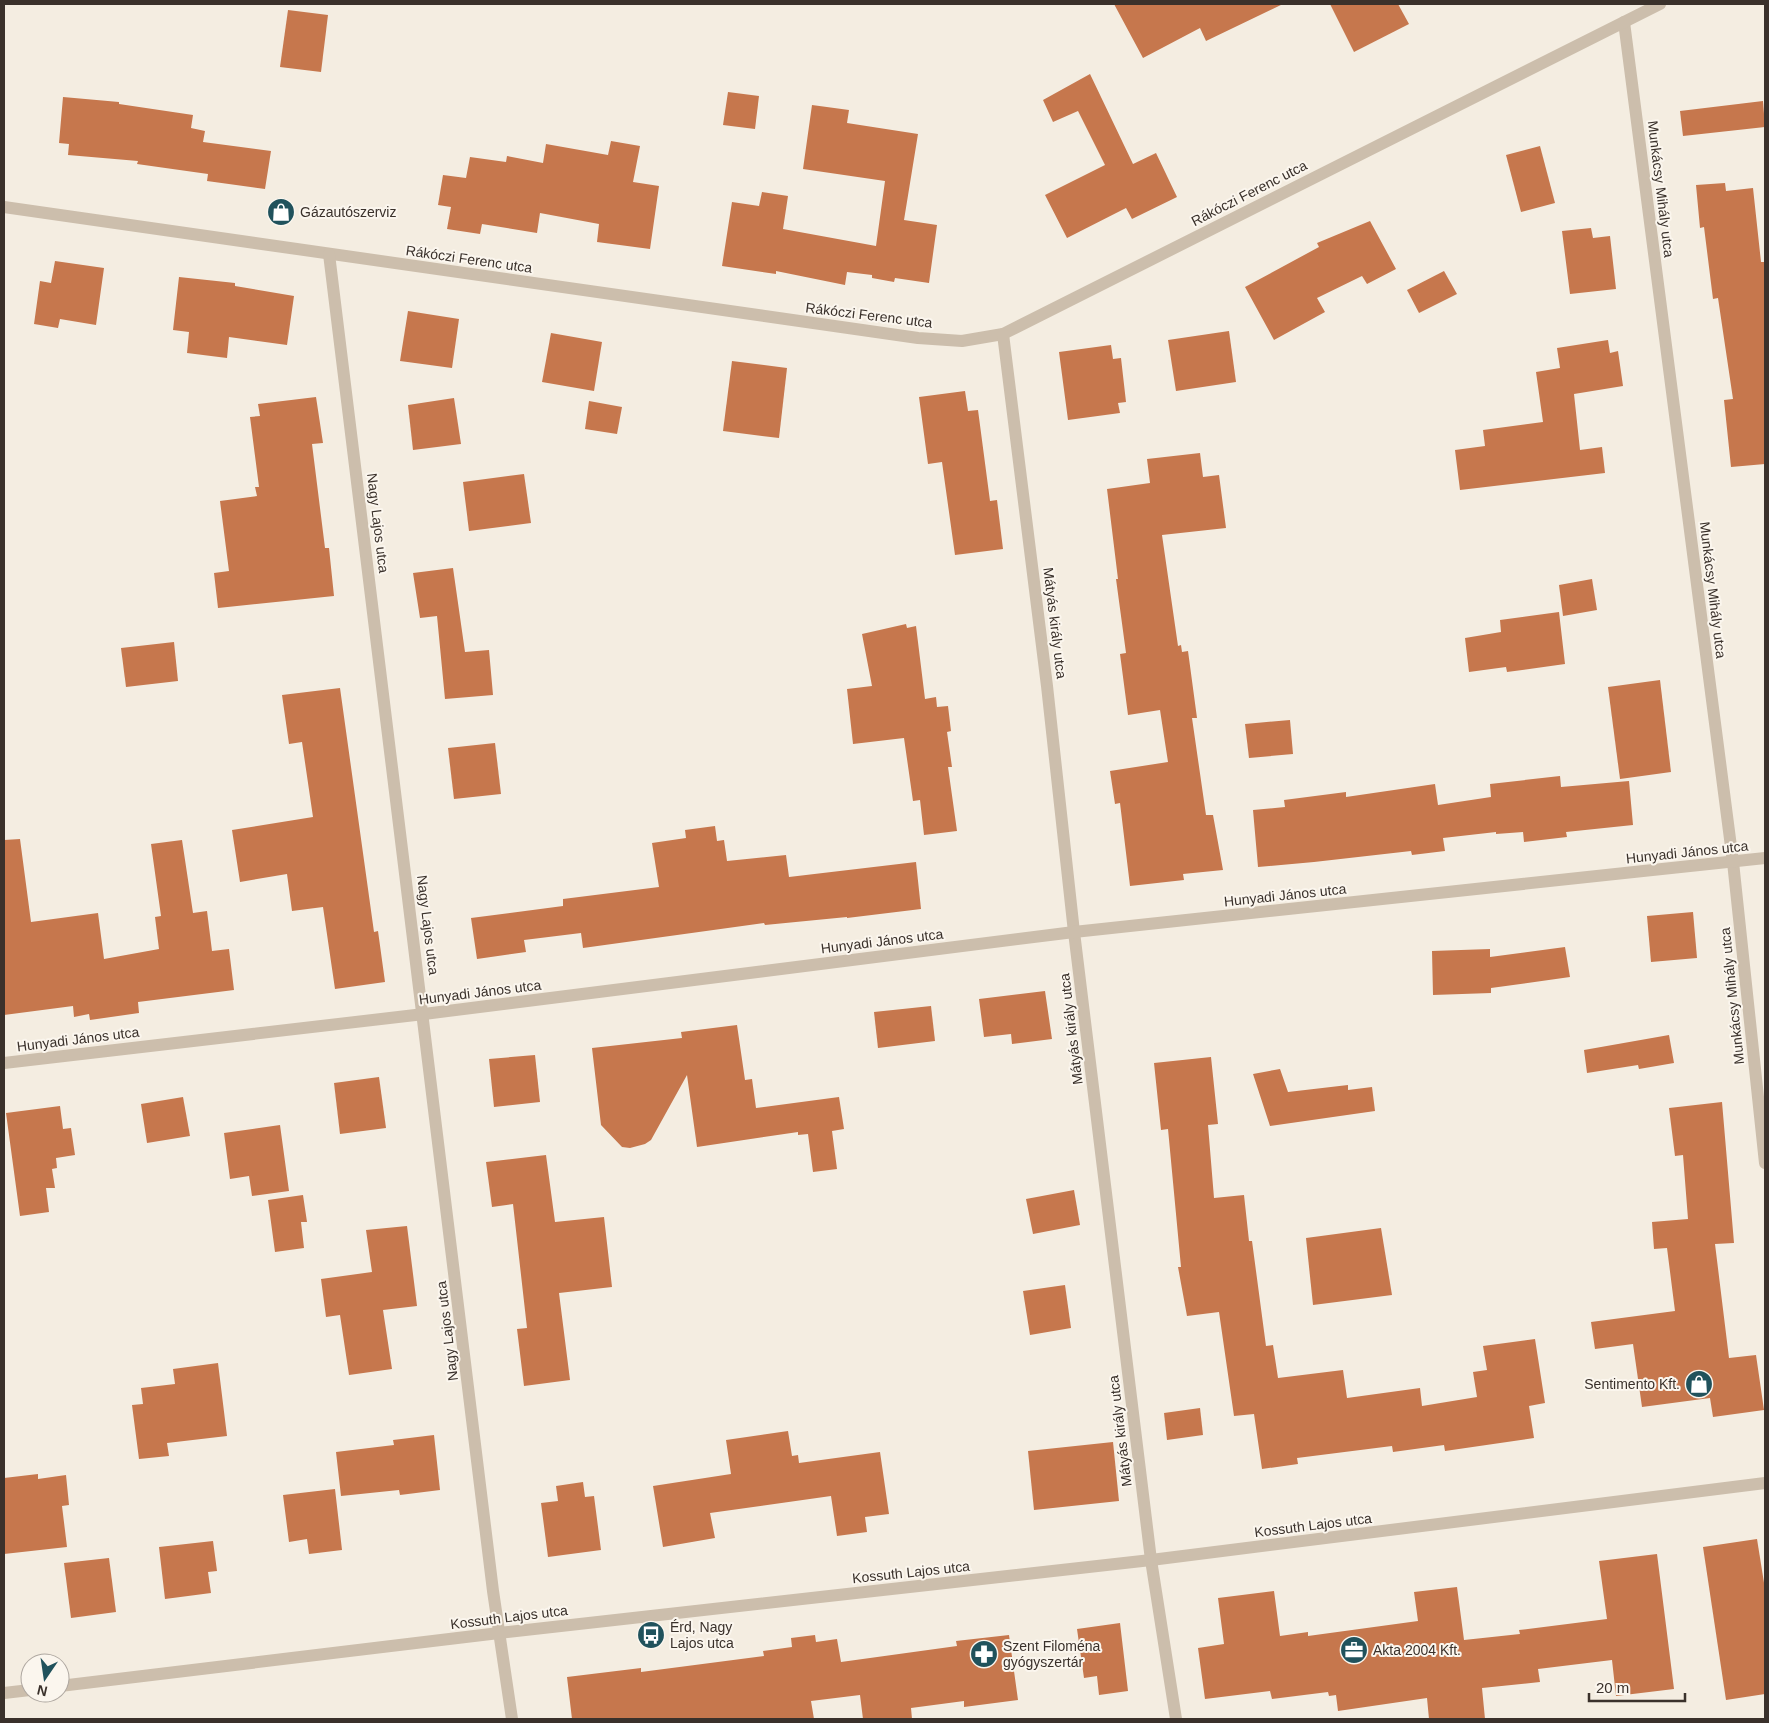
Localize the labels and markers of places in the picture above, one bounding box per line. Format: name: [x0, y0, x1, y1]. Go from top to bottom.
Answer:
shop icon: Gázautószerviz: [266, 197, 296, 227]
place label: Gázautószerviz: [300, 204, 396, 220]
shop icon: Sentimento Kft.: [1684, 1369, 1714, 1399]
place label: Sentimento Kft.: [1584, 1376, 1680, 1392]
place label: Érd, Nagy Lajos utca: [670, 1619, 734, 1651]
bus stop icon: Érd, Nagy Lajos utca: [636, 1620, 666, 1650]
office icon: Akta 2004 Kft.: [1339, 1635, 1369, 1665]
place label: Szent Filoména gyógyszertár: [1003, 1638, 1100, 1670]
pharmacy icon: Szent Filoména gyógyszertár: [969, 1639, 999, 1669]
place label: Akta 2004 Kft.: [1373, 1642, 1461, 1658]

